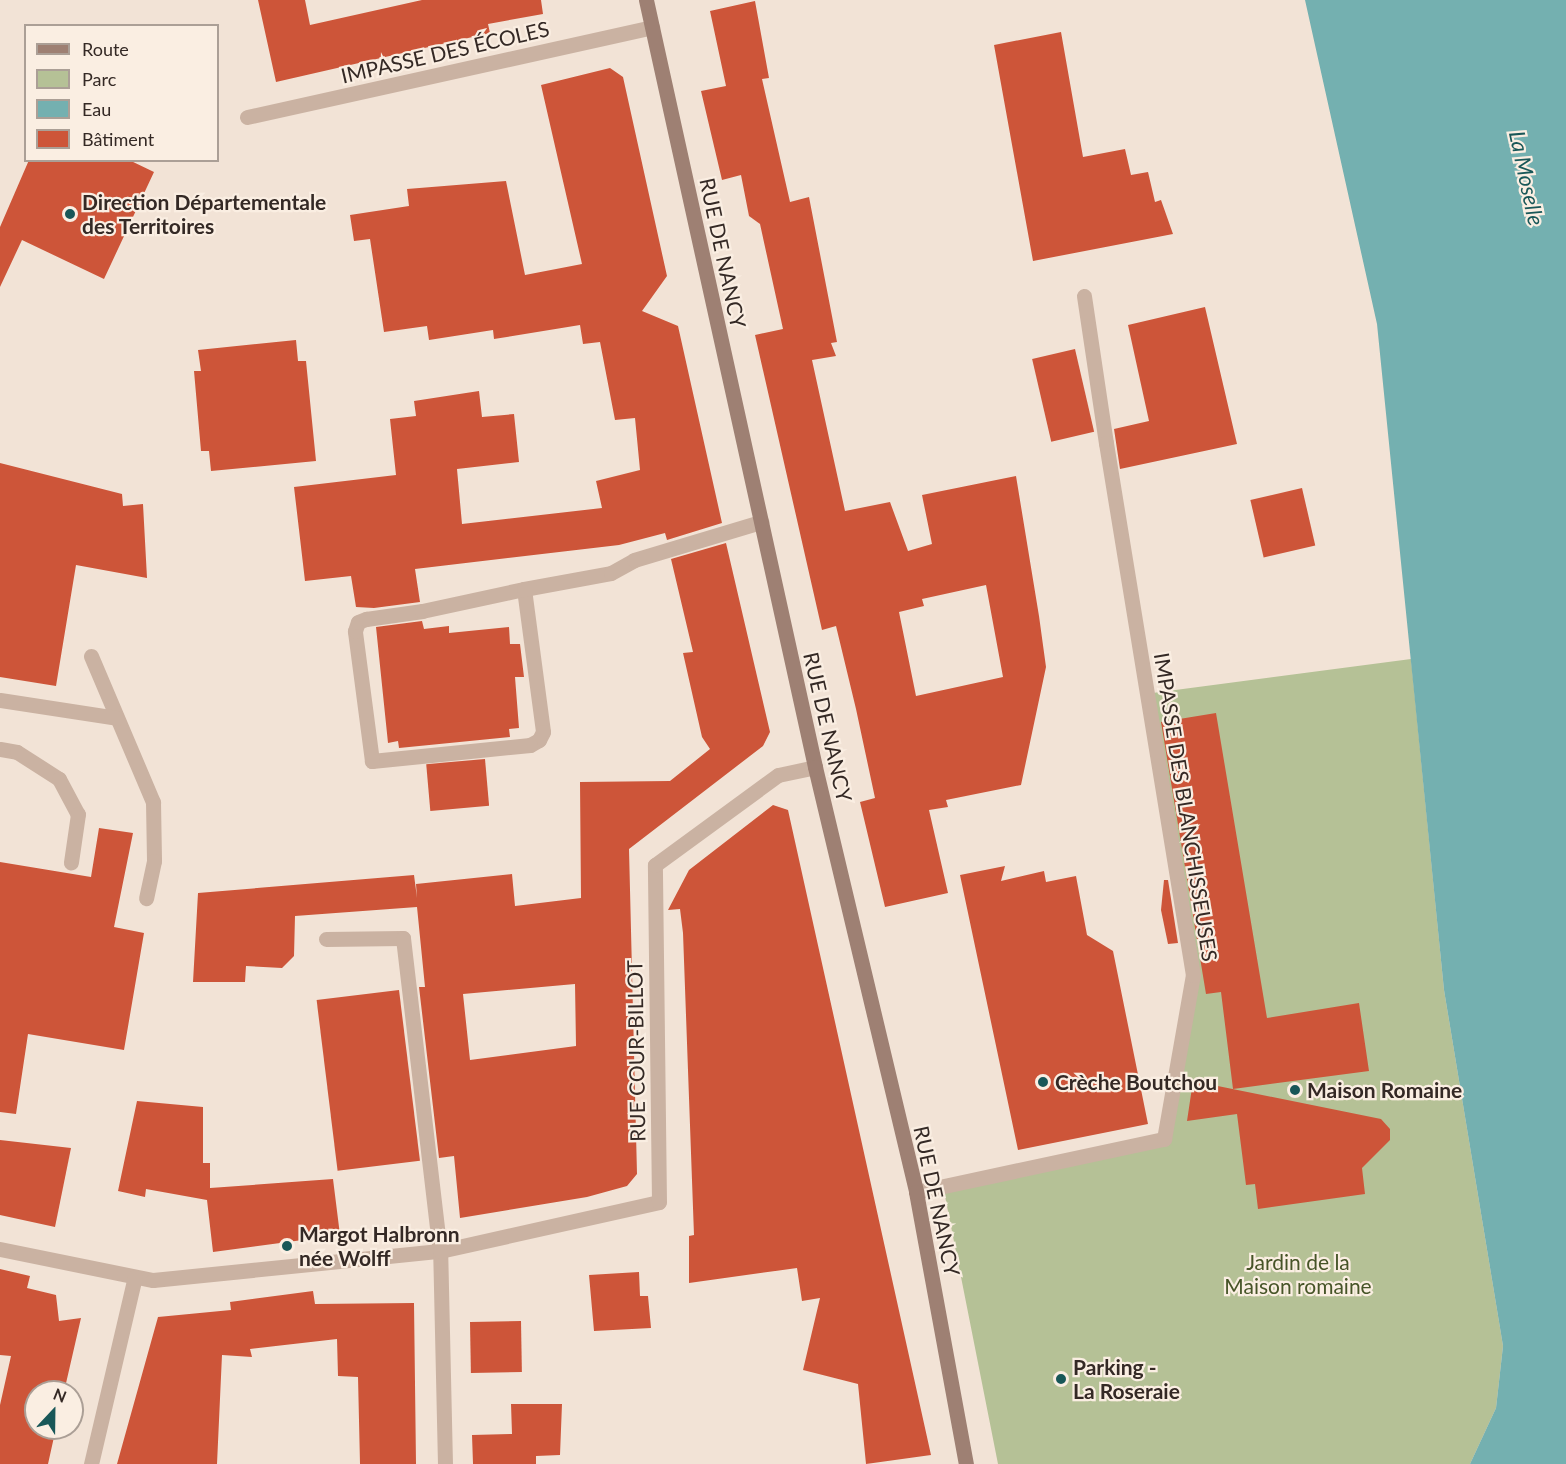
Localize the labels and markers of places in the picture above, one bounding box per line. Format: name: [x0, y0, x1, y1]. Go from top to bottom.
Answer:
place label: Direction Départementale des Territoires: [82, 189, 326, 239]
marker: Direction Départementale des Territoires: [63, 207, 77, 221]
place label: Crèche Boutchou: [1055, 1069, 1217, 1095]
marker: Crèche Boutchou: [1036, 1075, 1050, 1089]
place label: Maison Romaine: [1307, 1077, 1462, 1103]
marker: Maison Romaine: [1288, 1083, 1302, 1097]
place label: Margot Halbronn née Wolff: [299, 1221, 460, 1271]
marker: Margot Halbronn née Wolff: [280, 1239, 294, 1253]
place label: Parking - La Roseraie: [1073, 1354, 1180, 1404]
marker: Parking - La Roseraie: [1054, 1372, 1068, 1386]

